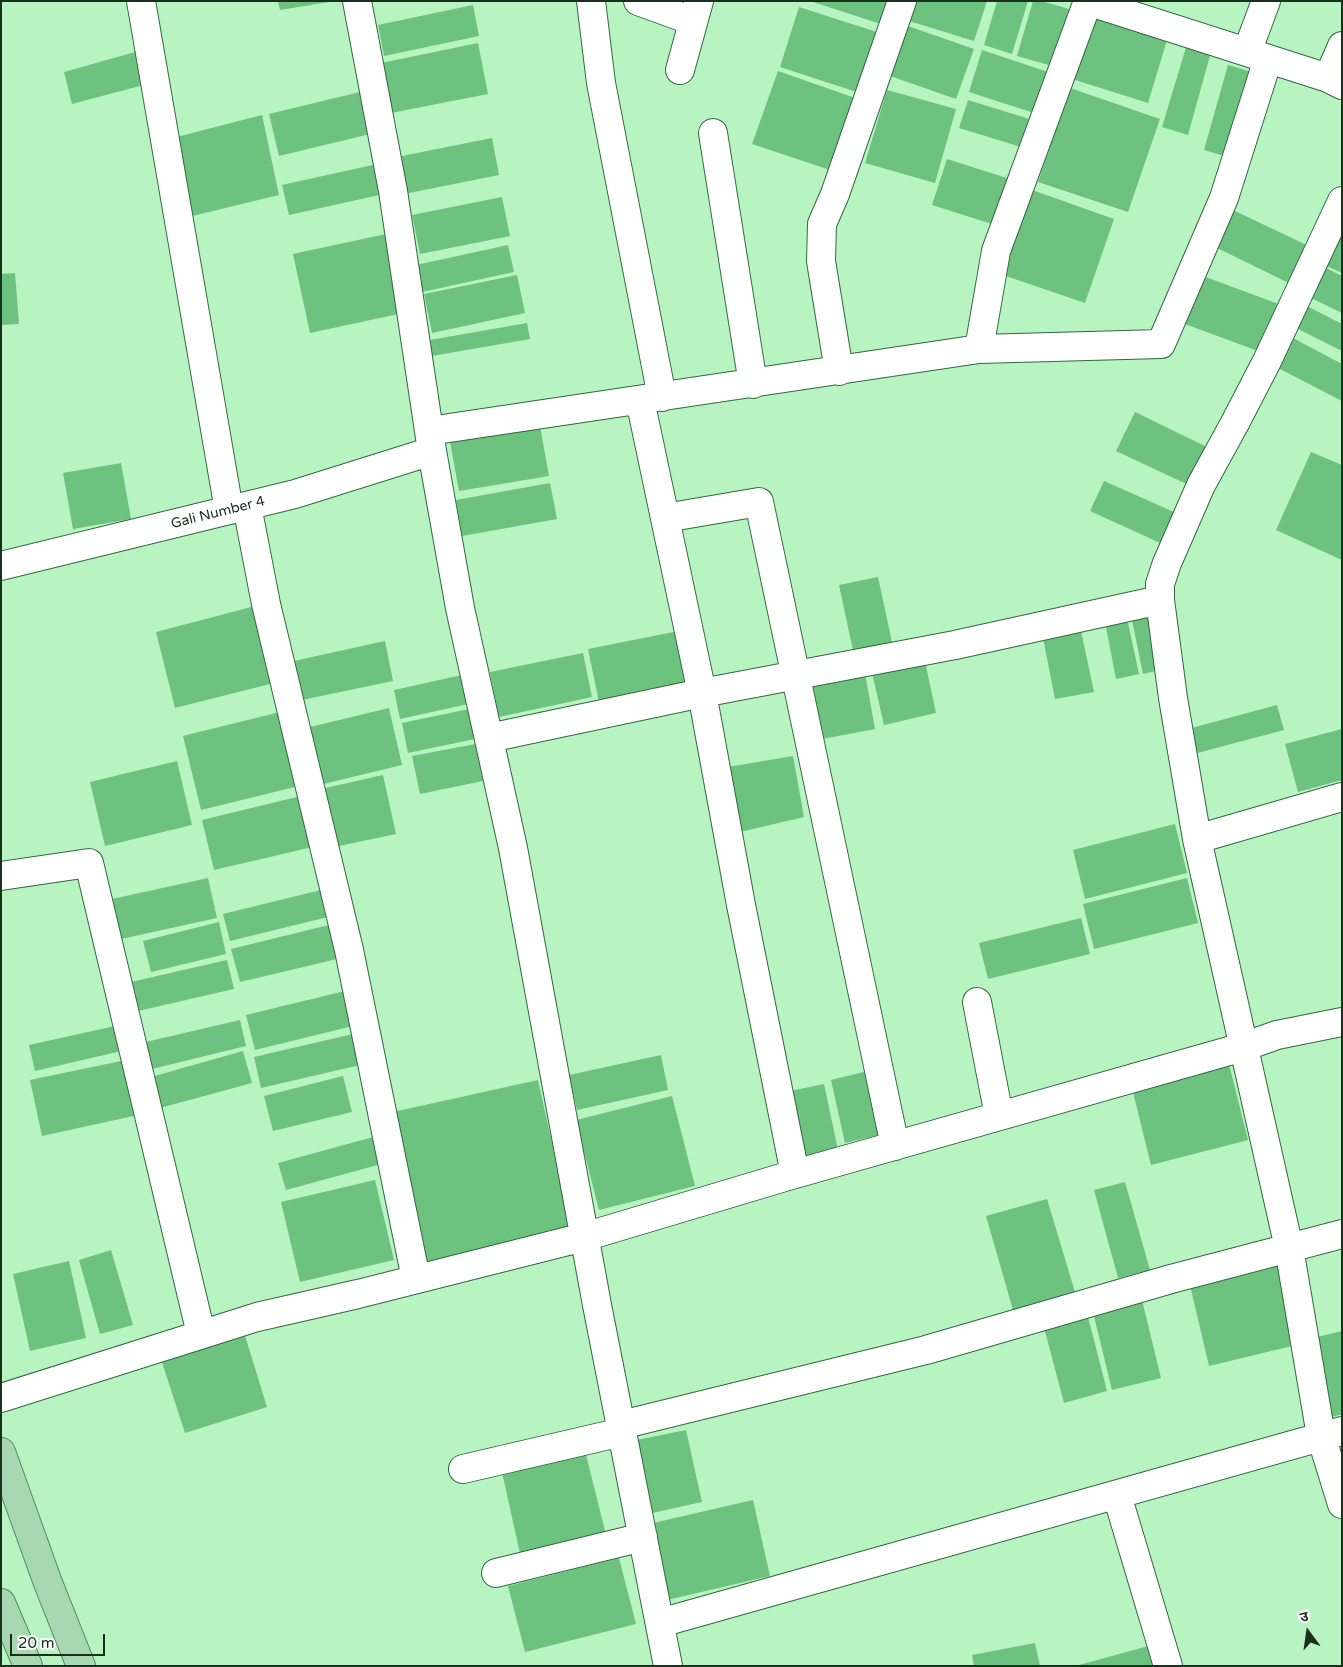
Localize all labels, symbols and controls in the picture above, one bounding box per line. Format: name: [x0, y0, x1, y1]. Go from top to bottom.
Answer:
street label: Gali Number 4: [169, 493, 267, 533]
north arrow: [1283, 1607, 1333, 1657]
text: उ: [1298, 1608, 1310, 1626]
scale bar: [12, 1624, 108, 1656]
text: 20 m: [18, 1634, 55, 1652]

